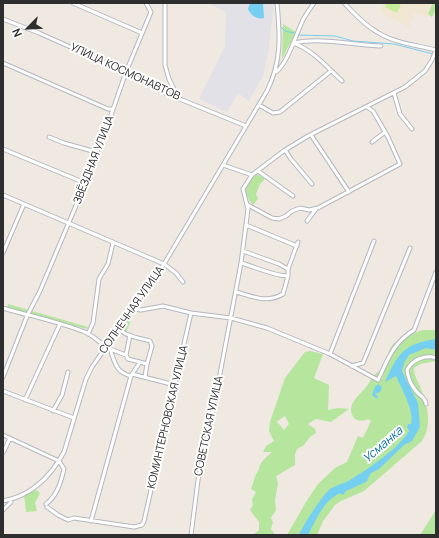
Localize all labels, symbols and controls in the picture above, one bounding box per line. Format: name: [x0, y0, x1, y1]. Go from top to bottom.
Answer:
north arrow: [8, 8, 48, 48]
text: N: [8, 26, 25, 40]
street label: УЛИЦА КОСМОНАВТОВ: [68, 41, 182, 103]
street label: ЗВЁЗДНАЯ УЛИЦА: [71, 114, 117, 206]
street label: СОЛНЕЧНАЯ УЛИЦА: [97, 264, 167, 356]
street label: КОМИНТЕРНОВСКАЯ УЛИЦА: [145, 344, 191, 490]
street label: СОВЕТСКАЯ УЛИЦА: [192, 375, 226, 477]
water label: Усманка: [360, 424, 406, 466]

